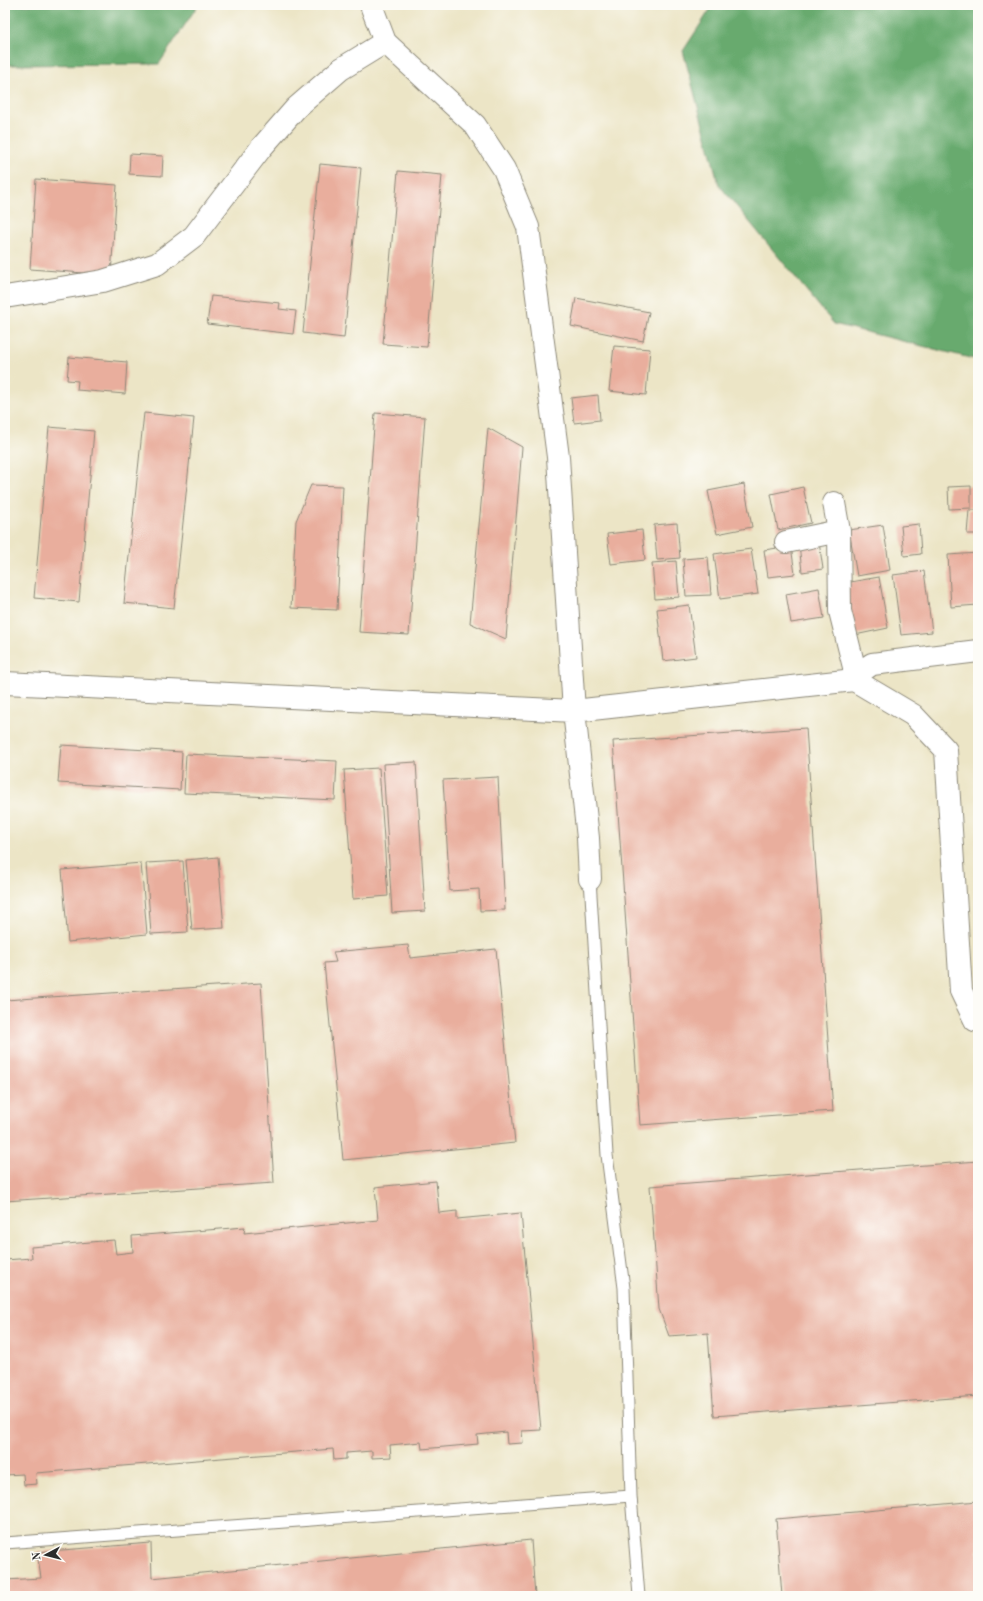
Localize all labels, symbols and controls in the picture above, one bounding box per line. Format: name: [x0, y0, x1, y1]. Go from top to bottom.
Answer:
north arrow: [26, 1535, 66, 1575]
text: N: [32, 1551, 44, 1561]

